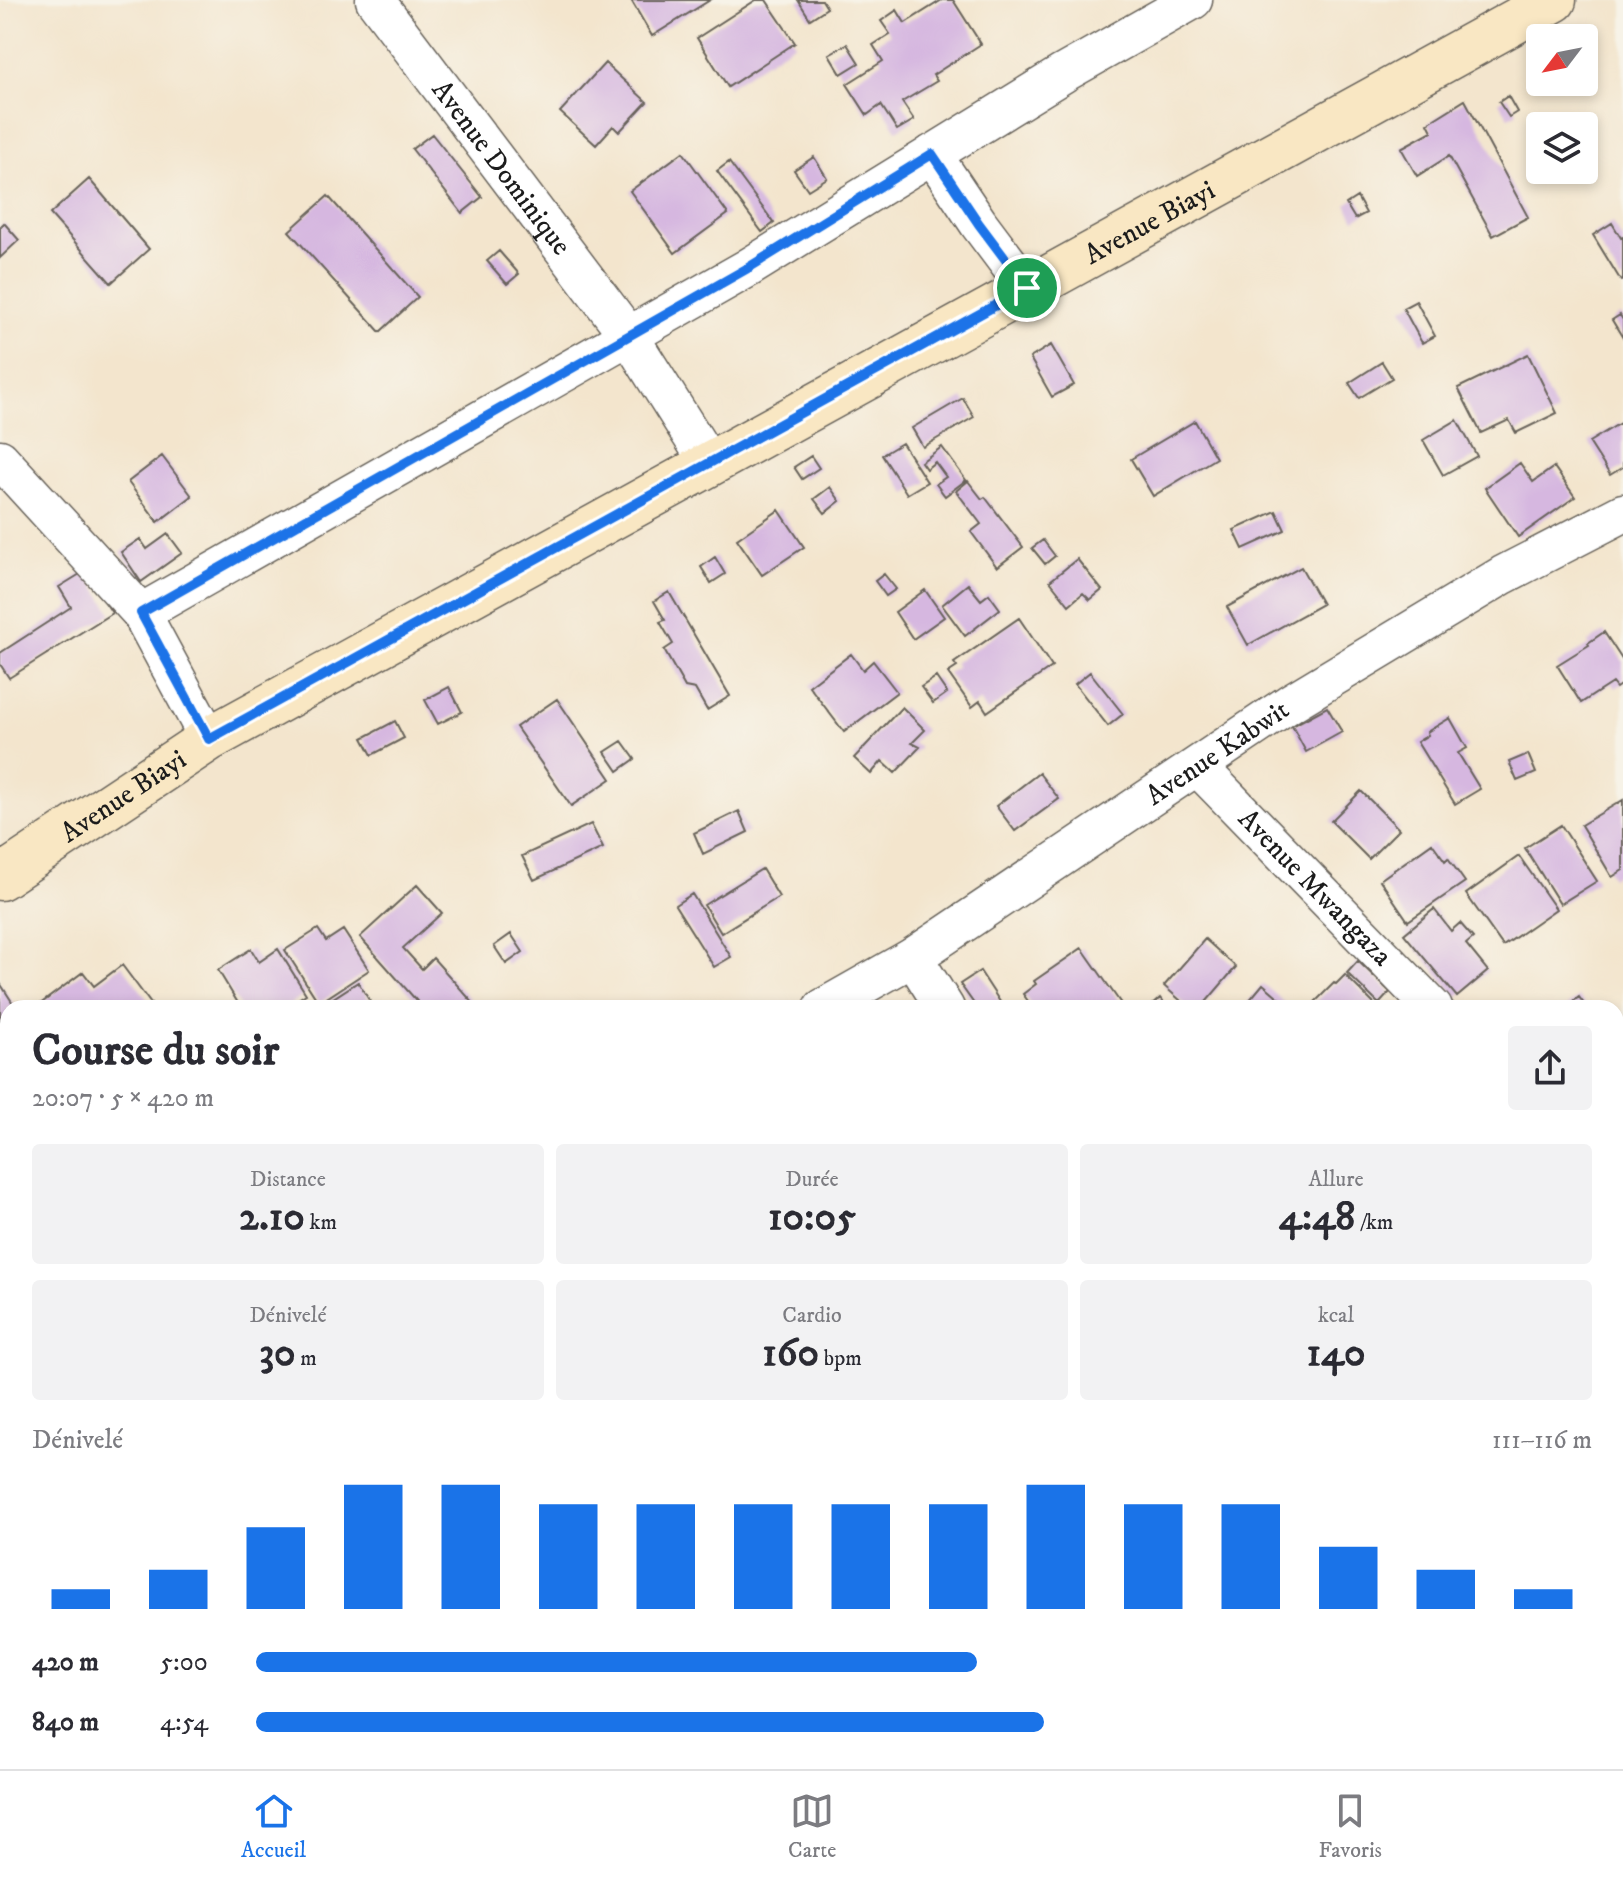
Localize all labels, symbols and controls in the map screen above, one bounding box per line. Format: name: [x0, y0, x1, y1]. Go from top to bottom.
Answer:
north arrow: [1526, 24, 1598, 96]
map controls: [1526, 24, 1598, 184]
street label: Avenue Dominique: [424, 73, 579, 262]
button: layers: [1526, 112, 1598, 184]
street label: Avenue Biayi: [1078, 172, 1221, 272]
pin: [993, 254, 1061, 322]
icon: arrive: [1005, 266, 1049, 310]
street label: Avenue Kabwit: [1139, 692, 1296, 813]
street label: Avenue Biayi: [54, 742, 193, 850]
street label: Avenue Mwangaza: [1231, 801, 1400, 973]
text: Course du soir: [32, 1024, 279, 1079]
button: share: [1508, 1026, 1592, 1110]
text: 20:07 · 5 × 420 m: [32, 1082, 214, 1115]
text: Distance: [250, 1166, 326, 1193]
text: Durée: [785, 1166, 839, 1193]
text: Allure: [1308, 1166, 1364, 1193]
text: 2.10: [239, 1193, 305, 1243]
text: 10:05: [768, 1193, 856, 1243]
text: 4:48: [1279, 1193, 1355, 1243]
text: km: [305, 1209, 337, 1236]
text: /km: [1355, 1209, 1393, 1236]
text: Dénivelé: [249, 1302, 327, 1329]
text: Cardio: [782, 1302, 842, 1329]
text: kcal: [1318, 1302, 1354, 1329]
text: 30: [259, 1329, 296, 1379]
text: 160: [762, 1329, 819, 1379]
text: 140: [1306, 1329, 1366, 1379]
text: m: [296, 1345, 317, 1372]
text: bpm: [819, 1345, 862, 1372]
text: Dénivelé: [32, 1424, 123, 1457]
text: 111–116 m: [1492, 1424, 1592, 1457]
text: 420 m: [32, 1646, 99, 1679]
text: 5:00: [160, 1646, 208, 1679]
text: 840 m: [32, 1706, 99, 1739]
text: 4:54: [160, 1706, 208, 1739]
tab: Accueil: [241, 1789, 306, 1864]
tab: Carte: [788, 1789, 836, 1864]
tab: Favoris: [1318, 1789, 1382, 1864]

